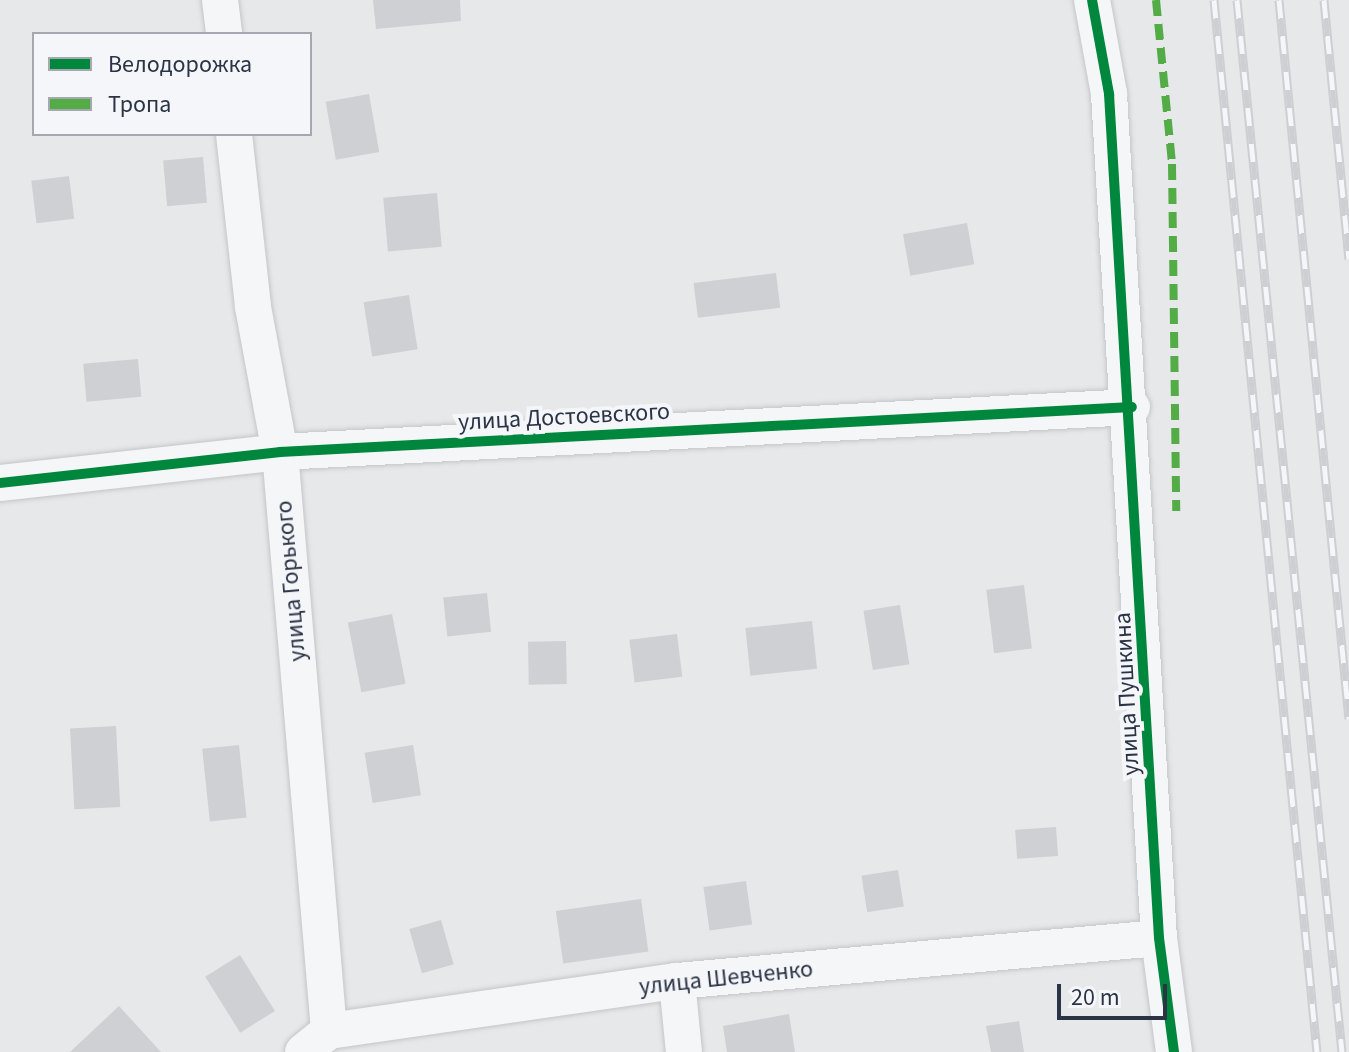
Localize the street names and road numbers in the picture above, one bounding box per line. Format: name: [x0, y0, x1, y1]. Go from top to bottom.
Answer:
street label: улица Достоевского: [457, 397, 671, 437]
street label: улица Горького: [270, 499, 312, 663]
street label: улица Пушкина: [1108, 612, 1146, 776]
street label: улица Шевченко: [638, 955, 814, 1001]

